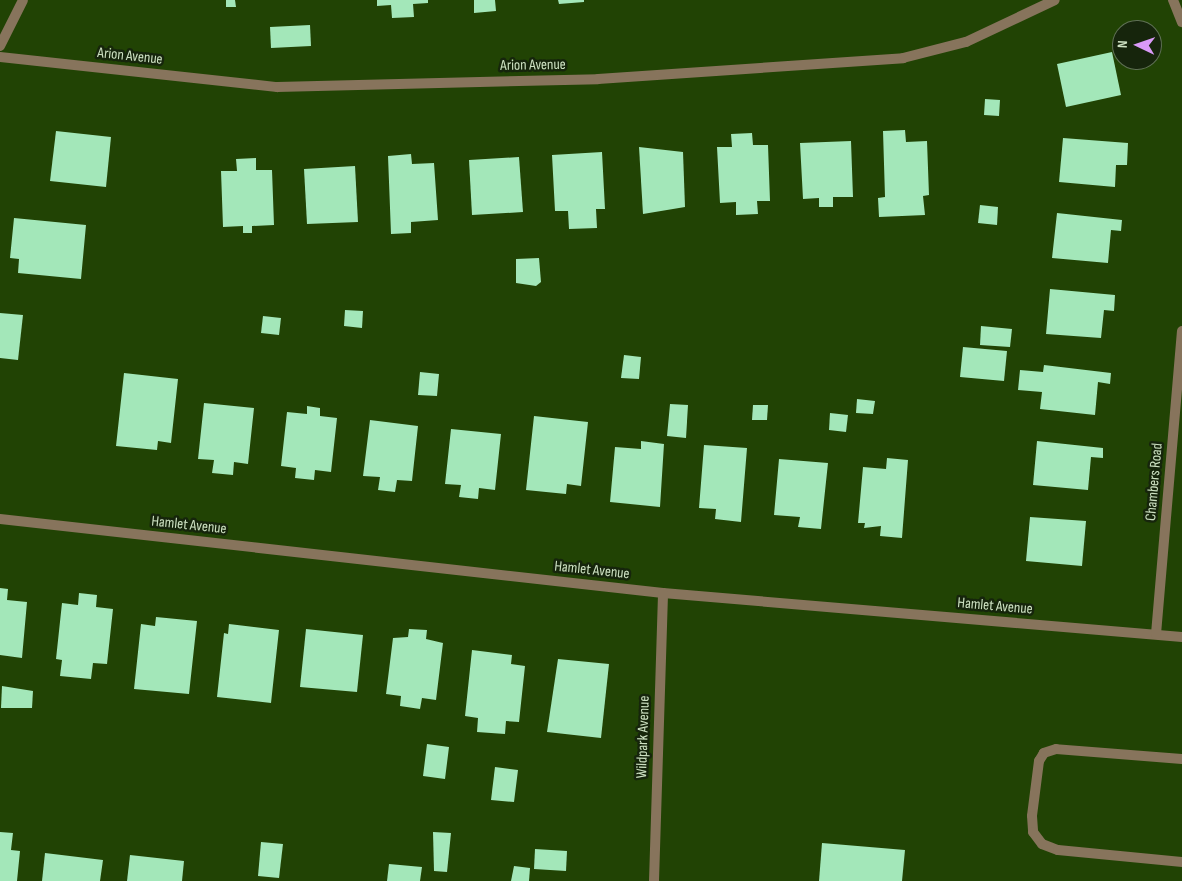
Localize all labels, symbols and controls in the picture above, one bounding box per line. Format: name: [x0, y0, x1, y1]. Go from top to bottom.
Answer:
north arrow: [1112, 20, 1162, 70]
text: N: [1114, 40, 1131, 48]
street label: Arion Avenue: [96, 44, 164, 68]
street label: Arion Avenue: [500, 55, 566, 75]
street label: Chambers Road: [1142, 442, 1166, 522]
street label: Hamlet Avenue: [151, 512, 227, 538]
street label: Hamlet Avenue: [554, 557, 630, 583]
street label: Hamlet Avenue: [957, 594, 1033, 618]
street label: Wildpark Avenue: [633, 695, 653, 779]

